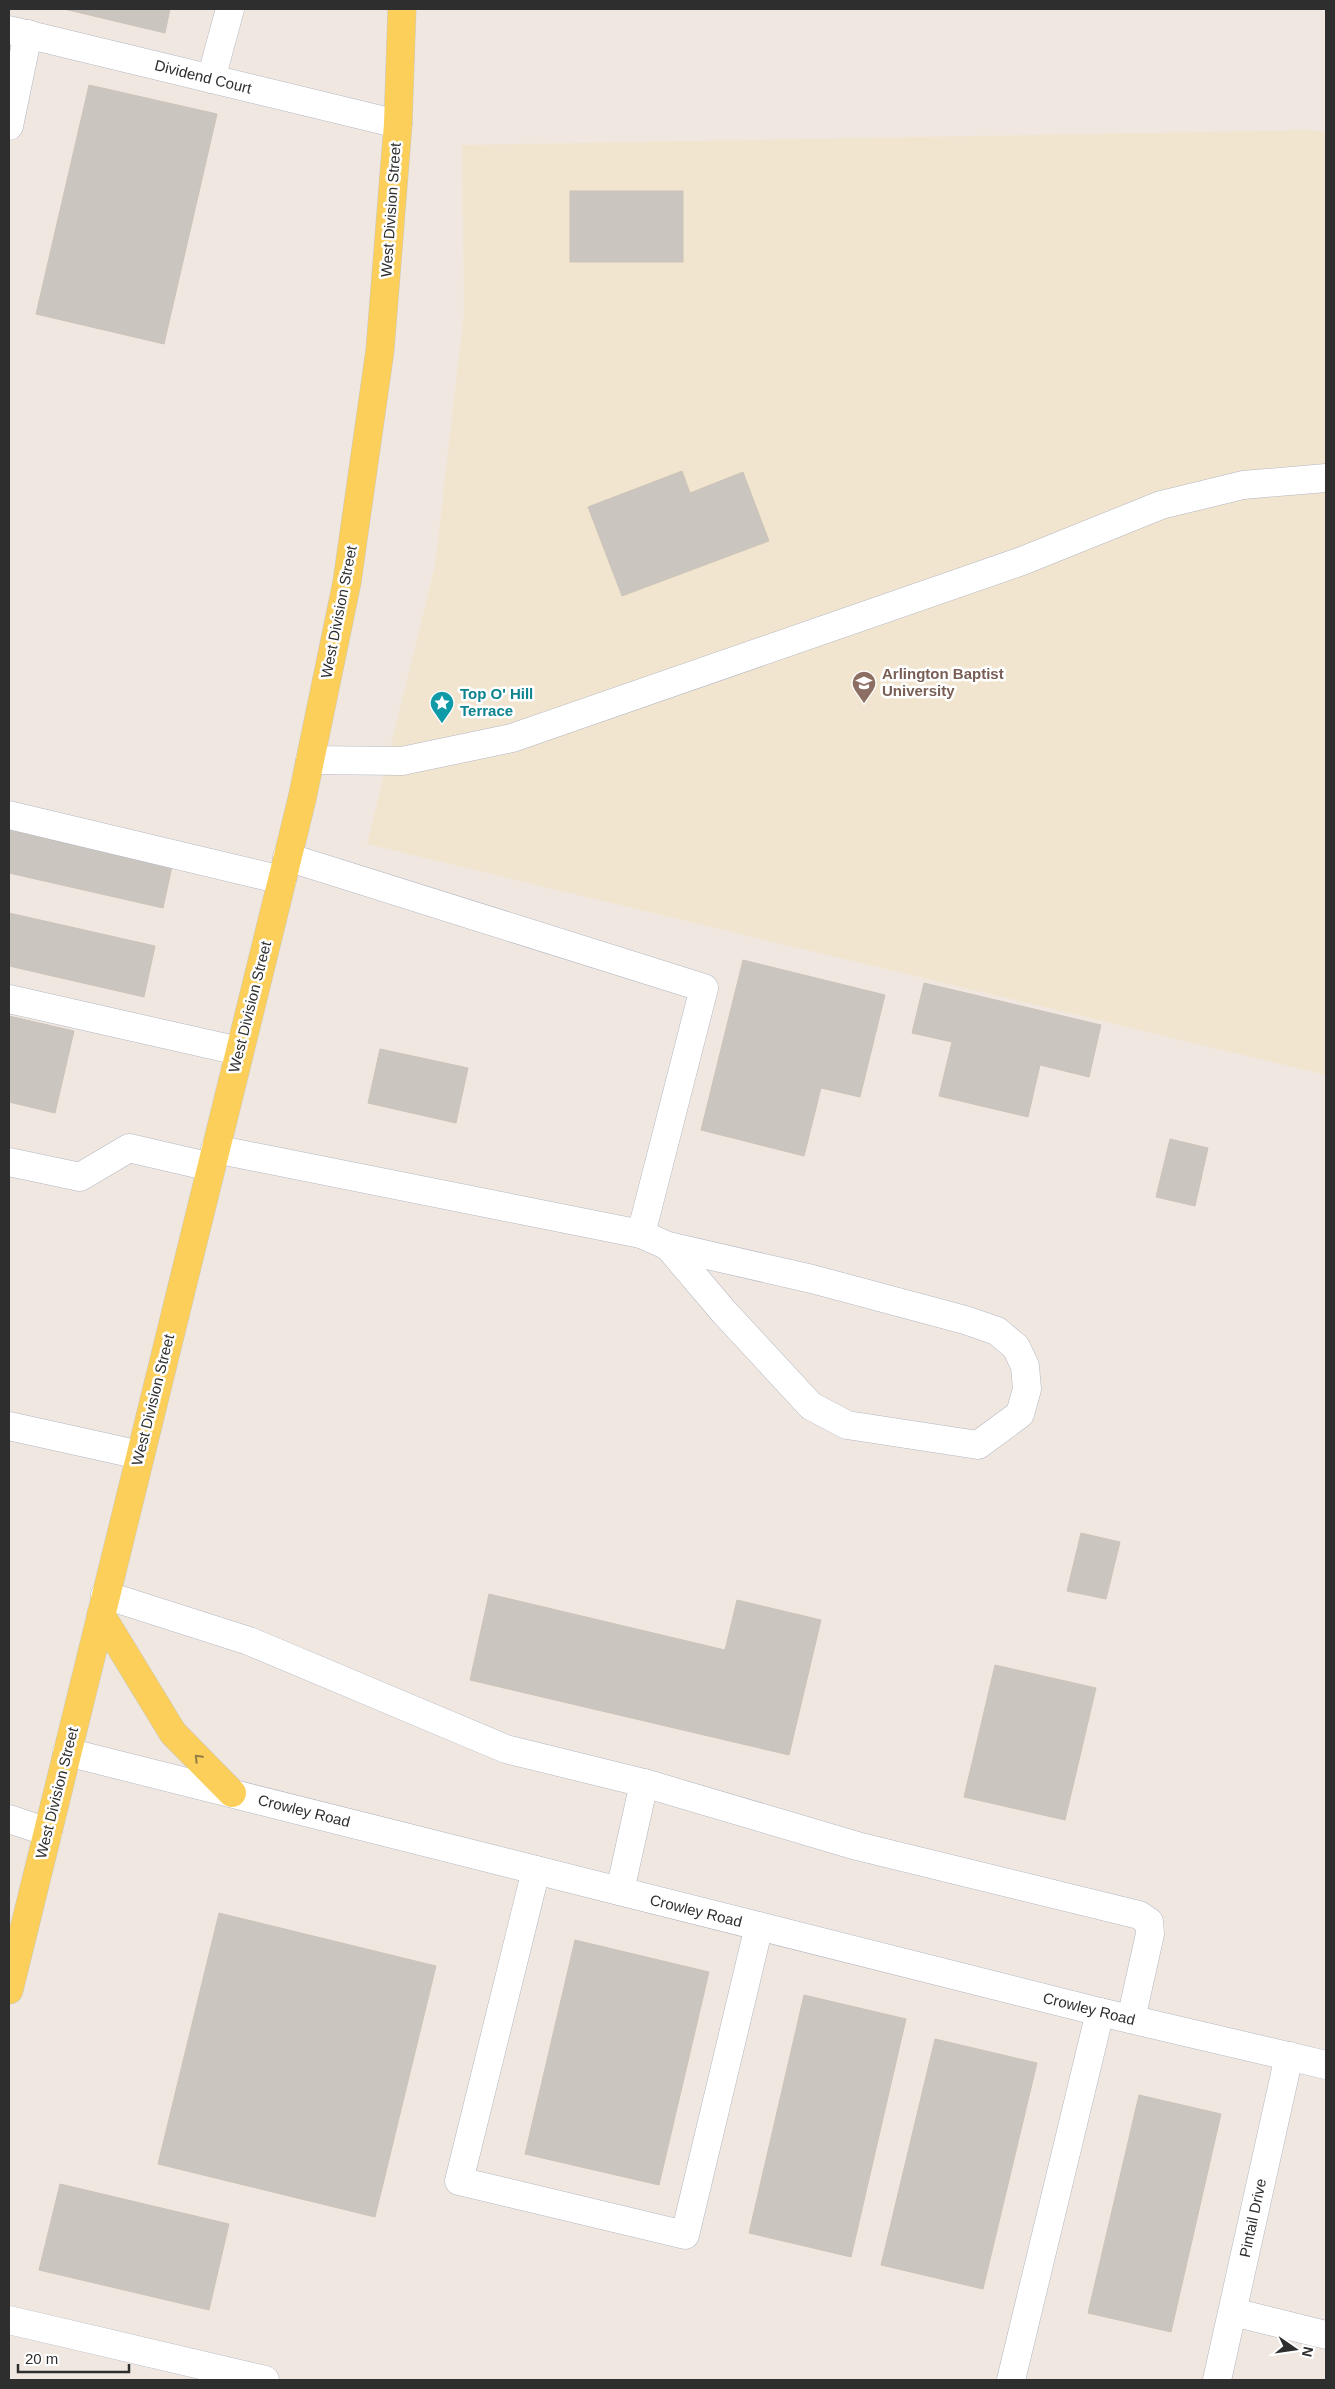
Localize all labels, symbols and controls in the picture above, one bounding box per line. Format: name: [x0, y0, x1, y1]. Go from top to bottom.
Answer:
street label: Dividend Court: [153, 56, 254, 97]
street label: West Division Street: [377, 141, 404, 278]
street label: West Division Street: [317, 543, 360, 680]
place label: Arlington Baptist University: [882, 665, 1004, 699]
school or university icon: Arlington Baptist University: [851, 670, 877, 704]
place label: Top O' Hill Terrace: [460, 685, 533, 719]
place icon: Top O' Hill Terrace: [429, 690, 455, 724]
street label: West Division Street: [225, 939, 274, 1074]
street label: West Division Street: [128, 1332, 177, 1467]
street label: West Division Street: [32, 1725, 81, 1860]
one-way arrow: [195, 1755, 204, 1764]
street label: Crowley Road: [256, 1791, 352, 1830]
street label: Crowley Road: [648, 1891, 744, 1930]
street label: Crowley Road: [1041, 1989, 1137, 2028]
street label: Pintail Drive: [1236, 2177, 1269, 2259]
north arrow: [1270, 2324, 1320, 2374]
scale bar: [18, 2342, 129, 2374]
text: N: [1299, 2345, 1317, 2359]
text: 20 m: [25, 2350, 58, 2367]

